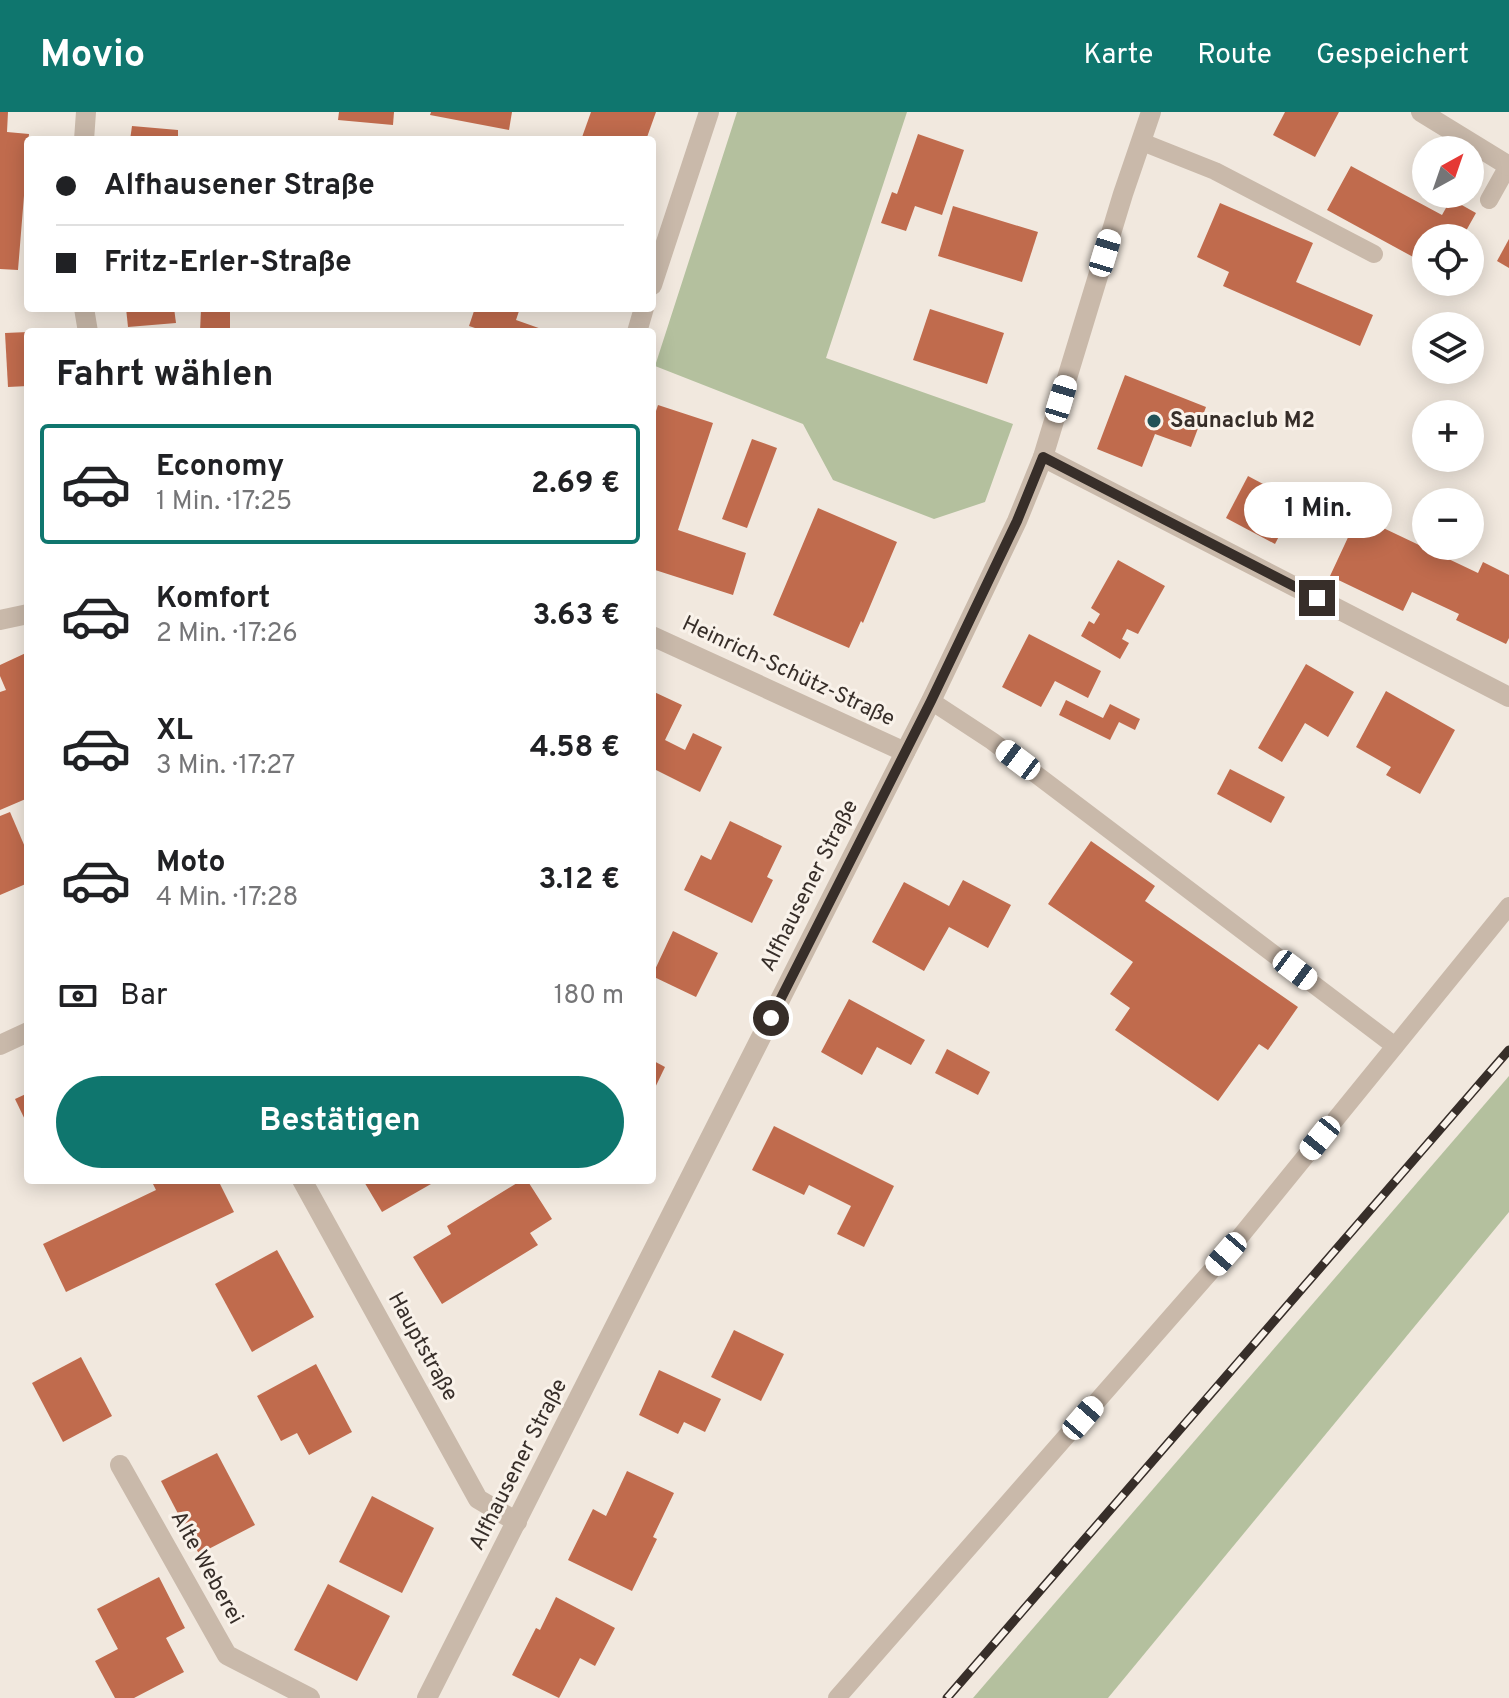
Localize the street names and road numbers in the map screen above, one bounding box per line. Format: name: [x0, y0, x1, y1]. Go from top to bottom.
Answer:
street label: Heinrich-Schütz-Straße: [677, 611, 899, 733]
street label: Alfhausener Straße: [755, 796, 865, 976]
street label: Hauptstraße: [381, 1288, 463, 1406]
street label: Alfhausener Straße: [464, 1375, 574, 1555]
street label: Alte Weberei: [164, 1507, 248, 1629]

